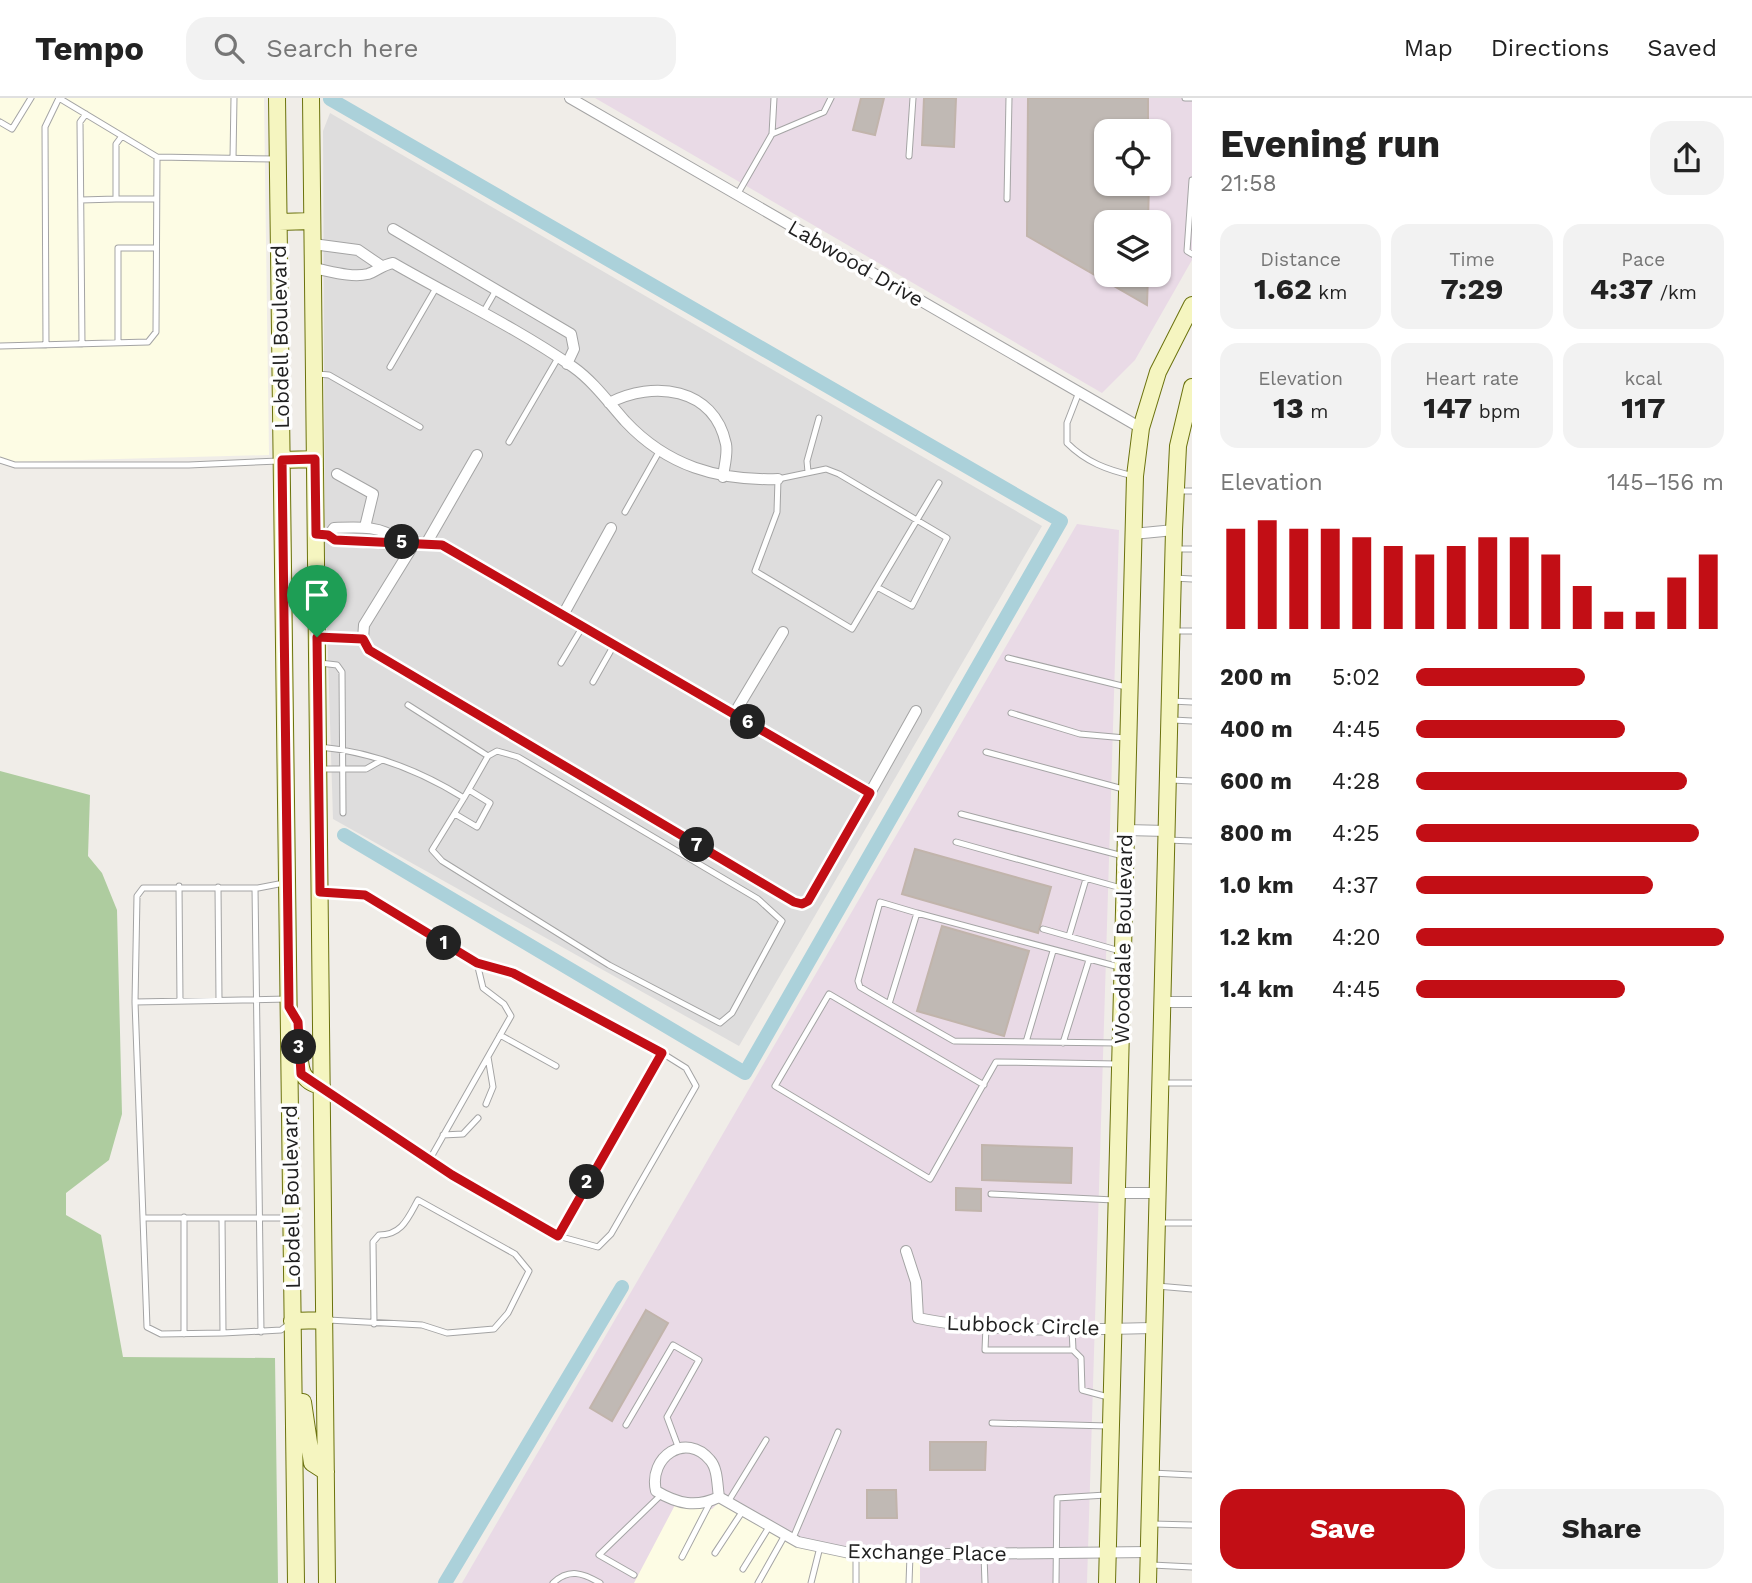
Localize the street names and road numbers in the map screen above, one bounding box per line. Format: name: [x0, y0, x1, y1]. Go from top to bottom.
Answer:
street label: Labwood Drive: [784, 214, 928, 312]
street label: Lobdell Boulevard: [266, 245, 294, 429]
street label: Wooddale Boulevard: [1109, 834, 1137, 1044]
street label: Lobdell Boulevard: [277, 1105, 305, 1289]
street label: Lubbock Circle: [946, 1310, 1100, 1340]
street label: Exchange Place: [847, 1538, 1007, 1566]

